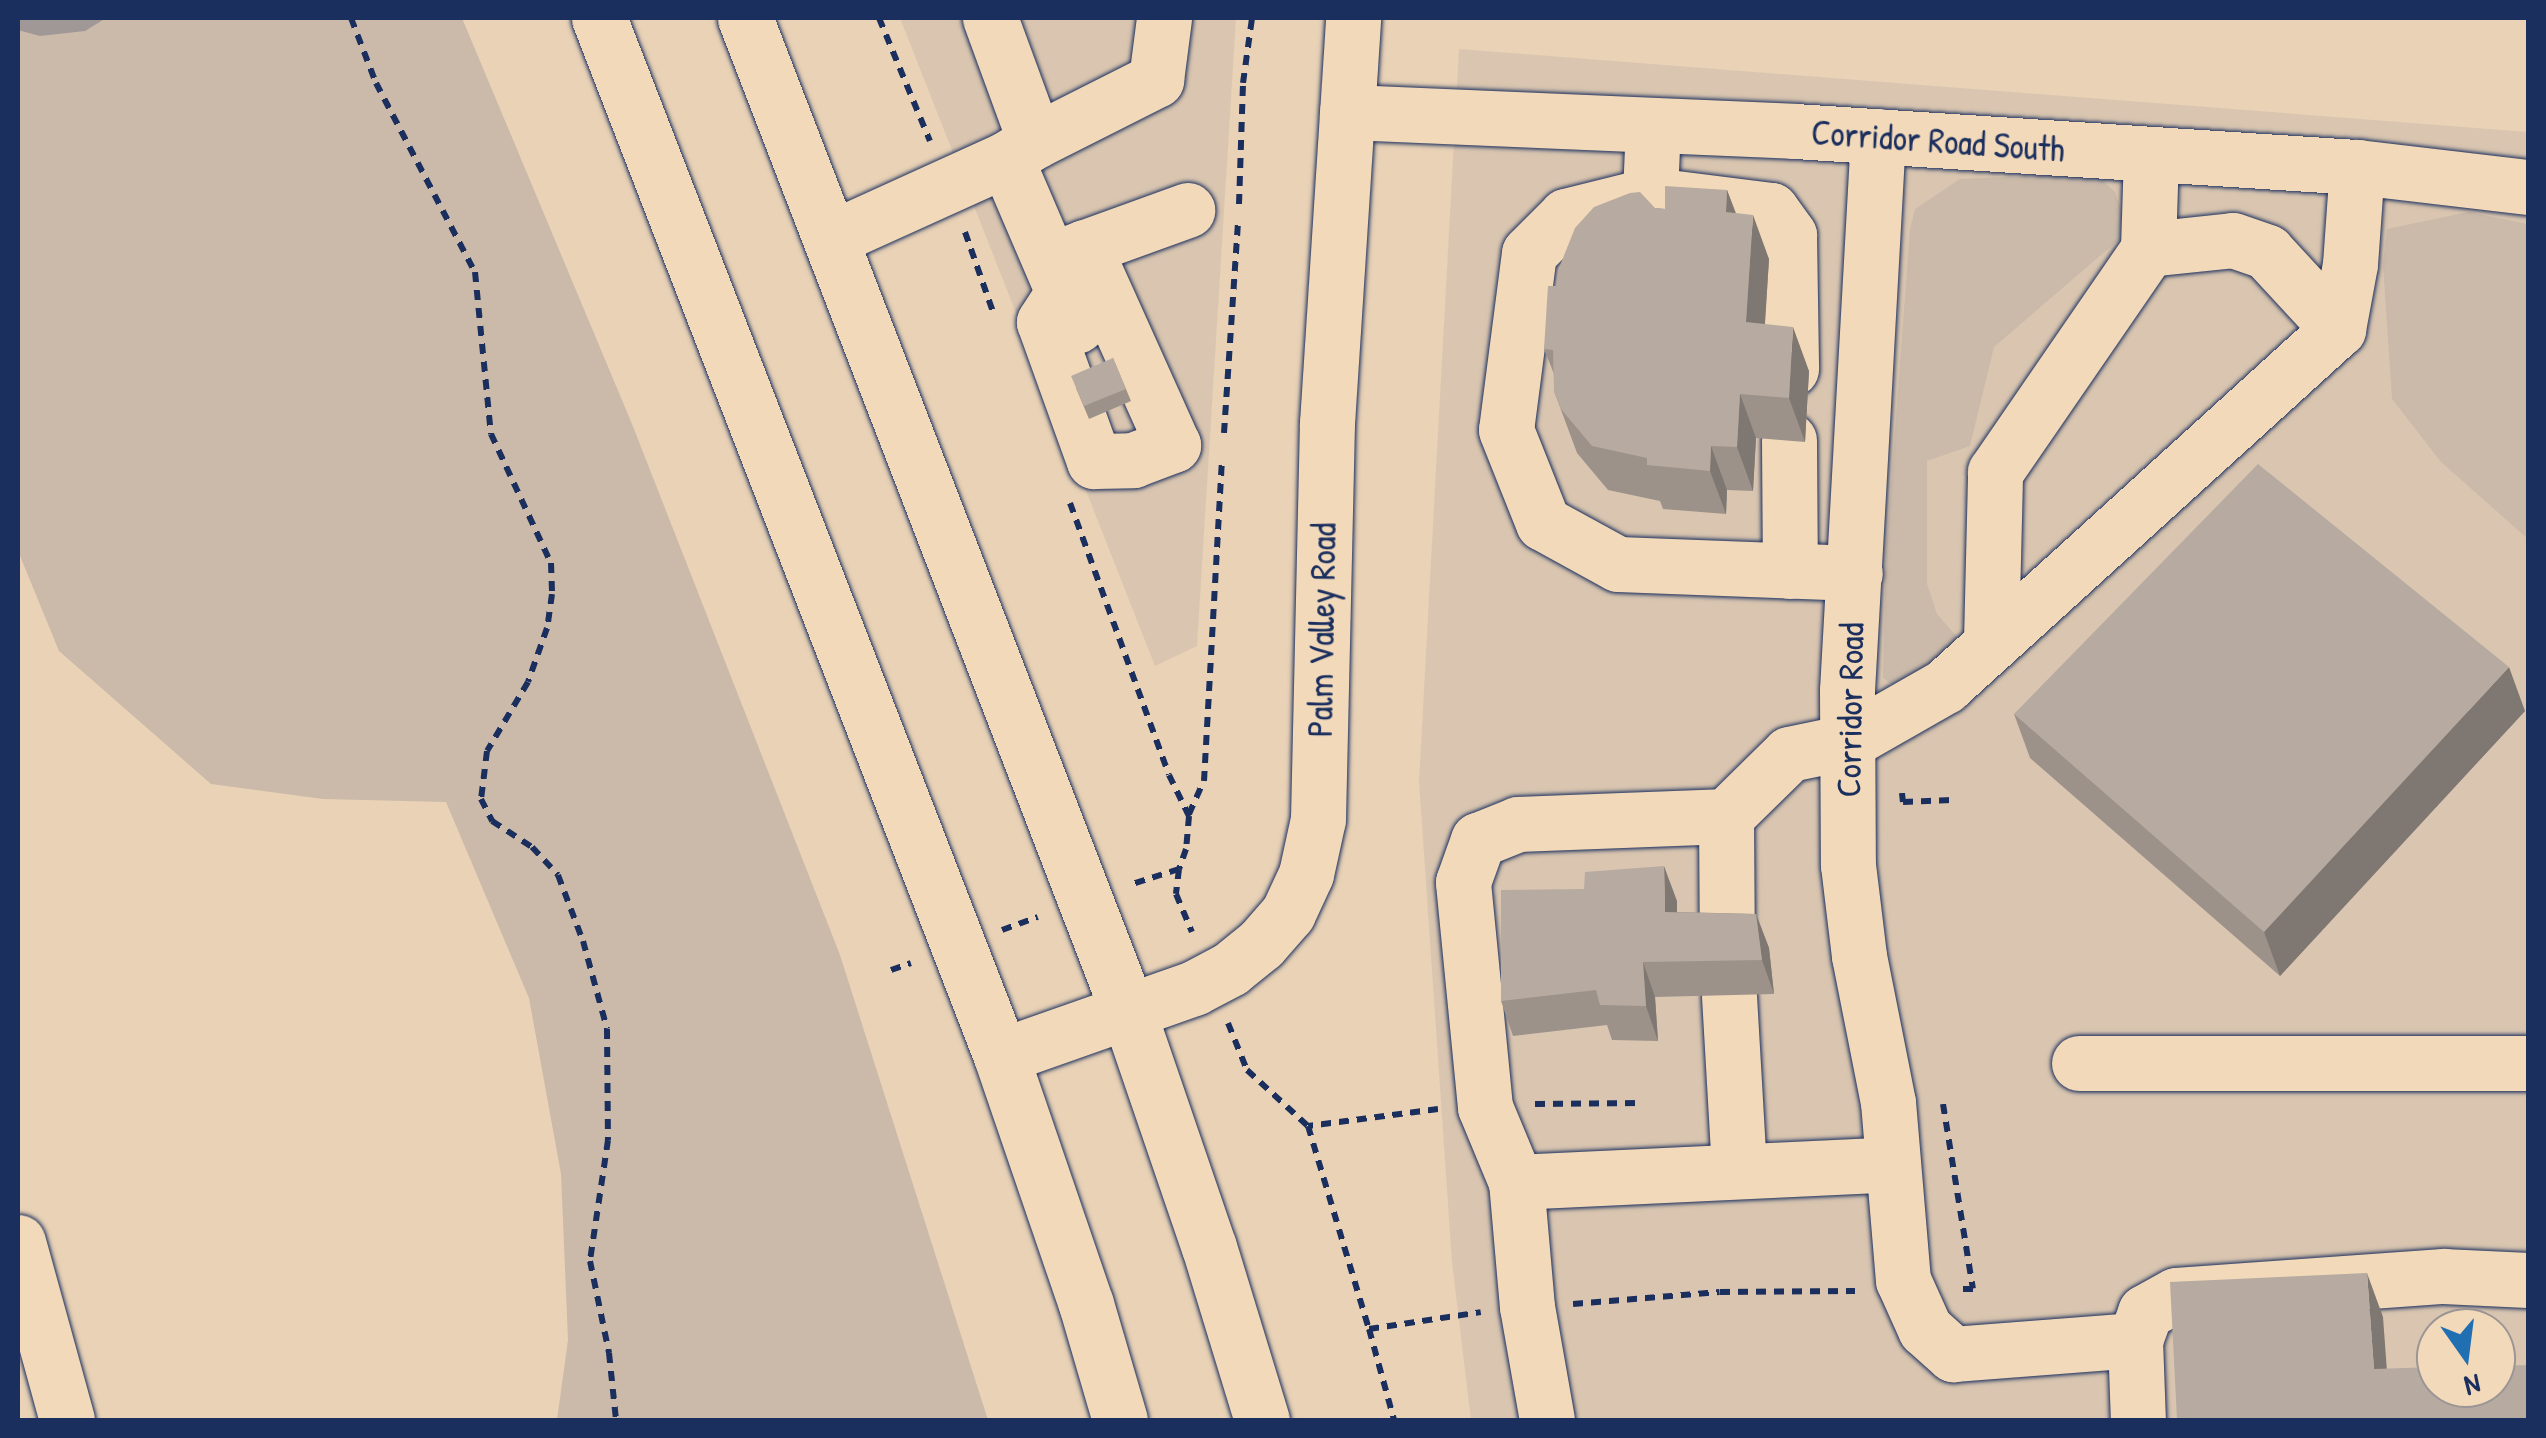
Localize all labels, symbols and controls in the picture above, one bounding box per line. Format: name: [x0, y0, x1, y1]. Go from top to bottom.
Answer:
street label: Corridor Road South: [1810, 111, 2066, 171]
street label: Palm Valley Road: [1299, 522, 1345, 738]
street label: Corridor Road: [1827, 622, 1873, 798]
north arrow: [2416, 1308, 2516, 1408]
text: N: [2461, 1365, 2485, 1405]

